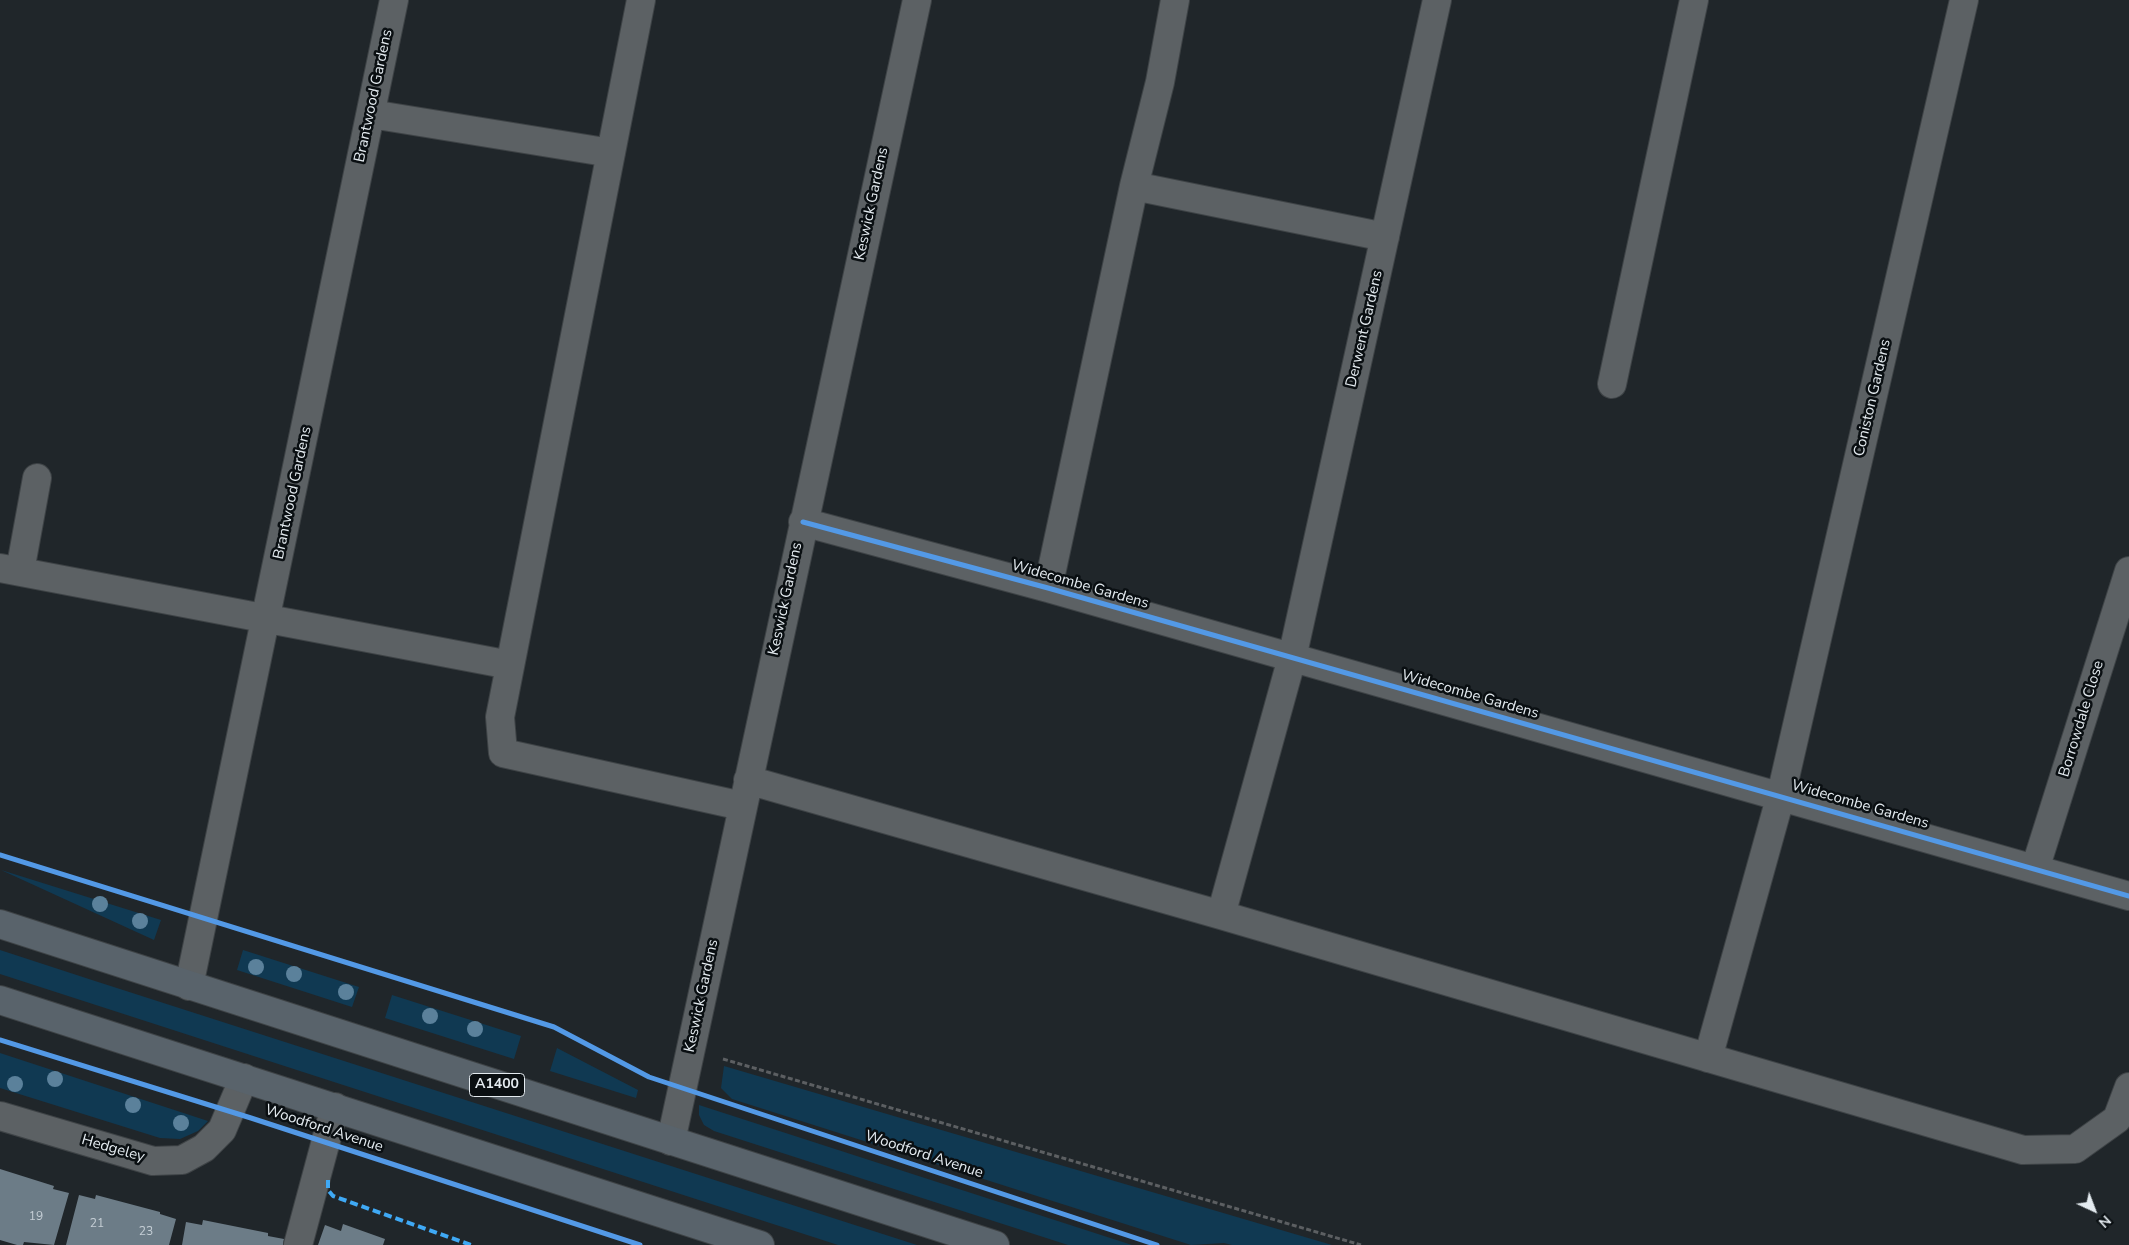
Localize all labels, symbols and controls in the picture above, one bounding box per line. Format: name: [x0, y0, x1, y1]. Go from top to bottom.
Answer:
street label: Brantwood Gardens: [351, 28, 397, 164]
street label: Keswick Gardens: [851, 146, 893, 262]
street label: Derwent Gardens: [1343, 269, 1387, 389]
street label: Coniston Gardens: [1851, 338, 1895, 458]
street label: Brantwood Gardens: [270, 425, 316, 561]
street label: Keswick Gardens: [765, 541, 807, 657]
street label: Widecombe Gardens: [1009, 557, 1151, 613]
street label: Borrowdale Close: [2056, 659, 2108, 779]
street label: Widecombe Gardens: [1399, 667, 1541, 723]
street label: Widecombe Gardens: [1789, 777, 1931, 833]
street label: Keswick Gardens: [681, 938, 723, 1054]
road number: A1400: [470, 1074, 524, 1096]
street label: Woodford Avenue: [263, 1101, 385, 1157]
street label: Woodford Avenue: [863, 1127, 985, 1183]
street label: Hedgeley: [79, 1131, 147, 1167]
north arrow: [2069, 1185, 2119, 1235]
house number: 19: [29, 1210, 43, 1224]
text: N: [2094, 1211, 2115, 1232]
house number: 21: [90, 1217, 104, 1231]
house number: 23: [139, 1225, 153, 1239]

